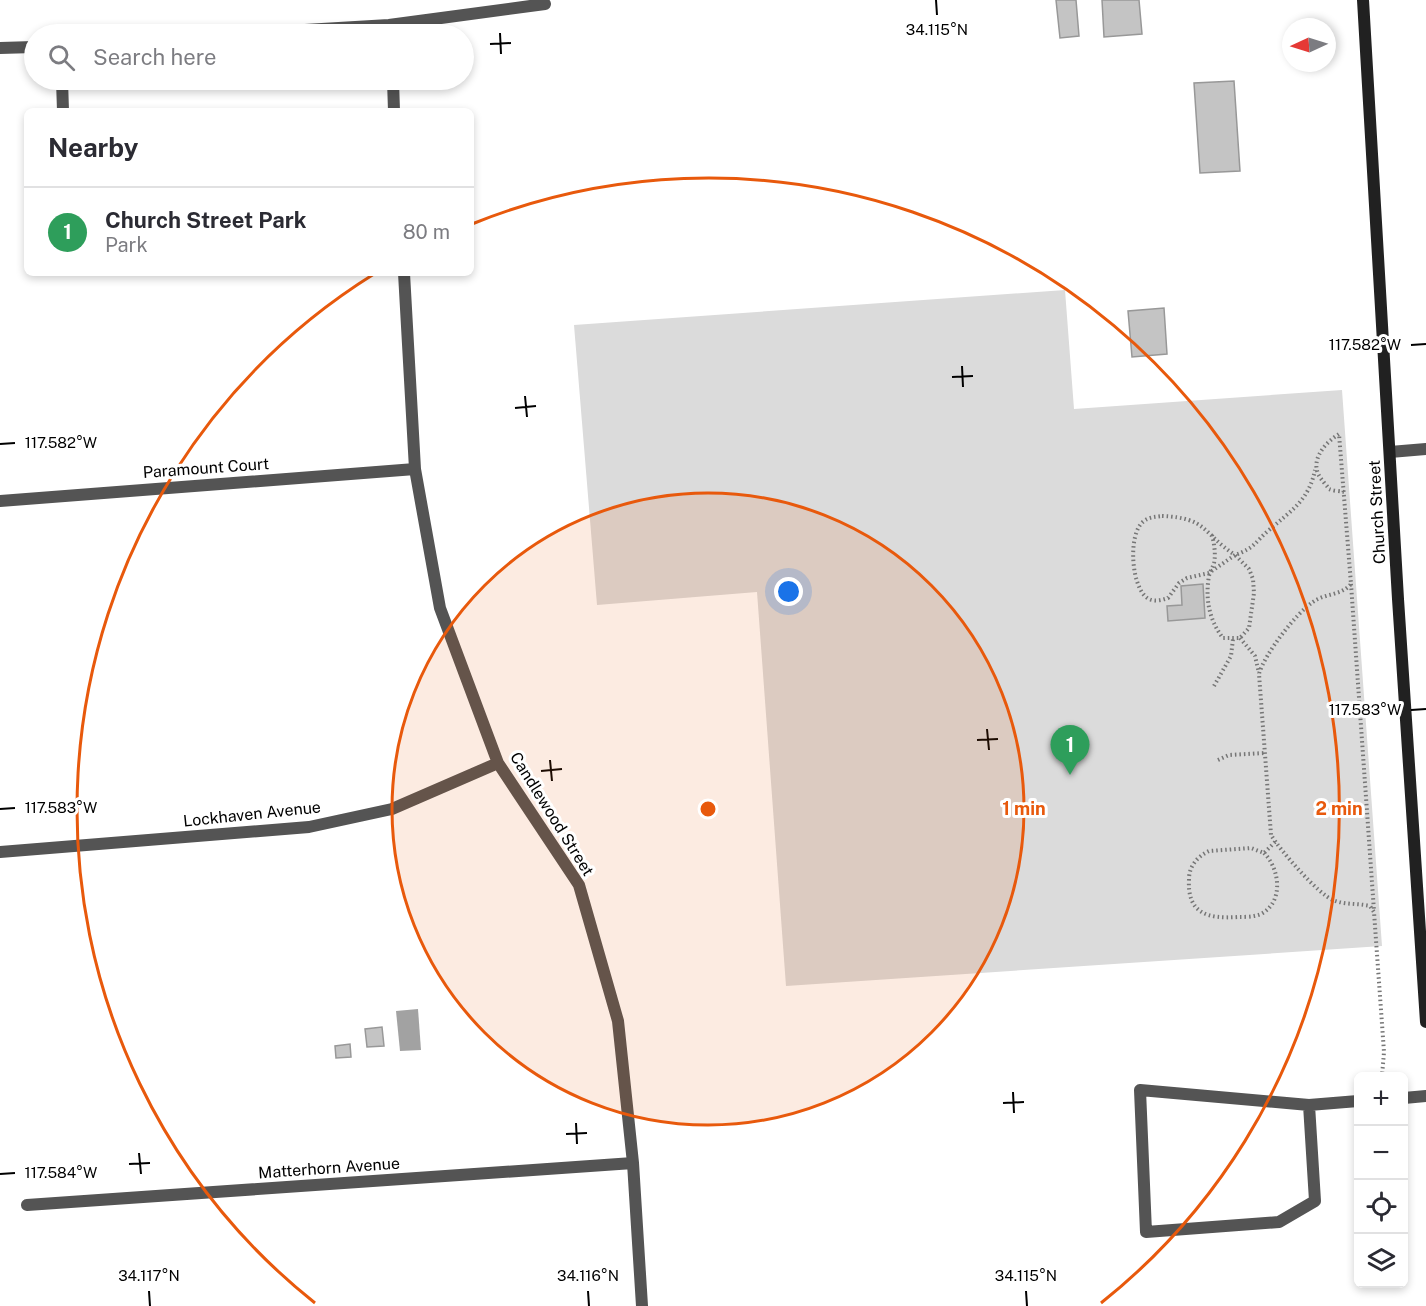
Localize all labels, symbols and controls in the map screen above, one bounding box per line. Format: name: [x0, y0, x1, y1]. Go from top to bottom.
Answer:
north arrow: [1282, 18, 1336, 72]
text: 34.115°N: [906, 21, 968, 38]
search box: [24, 24, 474, 90]
icon: search: [45, 41, 78, 74]
text: Search here: [93, 44, 217, 70]
text: Nearby: [48, 132, 138, 163]
text: Church Street Park: [105, 207, 307, 233]
text: 1: [63, 220, 72, 244]
text: 80 m: [403, 220, 450, 244]
text: Park: [105, 233, 148, 257]
text: 117.582°W: [1329, 336, 1401, 353]
text: 117.582°W: [25, 434, 97, 451]
street label: Paramount Court: [142, 454, 270, 482]
street label: Church Street: [1365, 459, 1389, 565]
your location: [774, 577, 803, 606]
text: 117.583°W: [1329, 701, 1401, 718]
pin: 1: [1050, 726, 1090, 775]
street label: Candlewood Street: [506, 748, 598, 880]
street label: Lockhaven Avenue: [182, 797, 322, 831]
text: 1 min: [1002, 798, 1046, 819]
text: 2 min: [1315, 798, 1363, 819]
text: 117.583°W: [25, 799, 97, 816]
centre of rings: [698, 799, 718, 819]
map controls: [1354, 1072, 1408, 1288]
button: +: [1354, 1072, 1408, 1126]
button: −: [1354, 1126, 1408, 1180]
street label: Matterhorn Avenue: [258, 1154, 400, 1182]
text: 117.584°W: [25, 1164, 97, 1181]
button: locate: [1354, 1180, 1408, 1234]
button: layers: [1354, 1234, 1408, 1288]
text: 34.117°N: [118, 1267, 180, 1284]
text: 34.116°N: [557, 1267, 619, 1284]
text: 34.115°N: [995, 1267, 1057, 1284]

